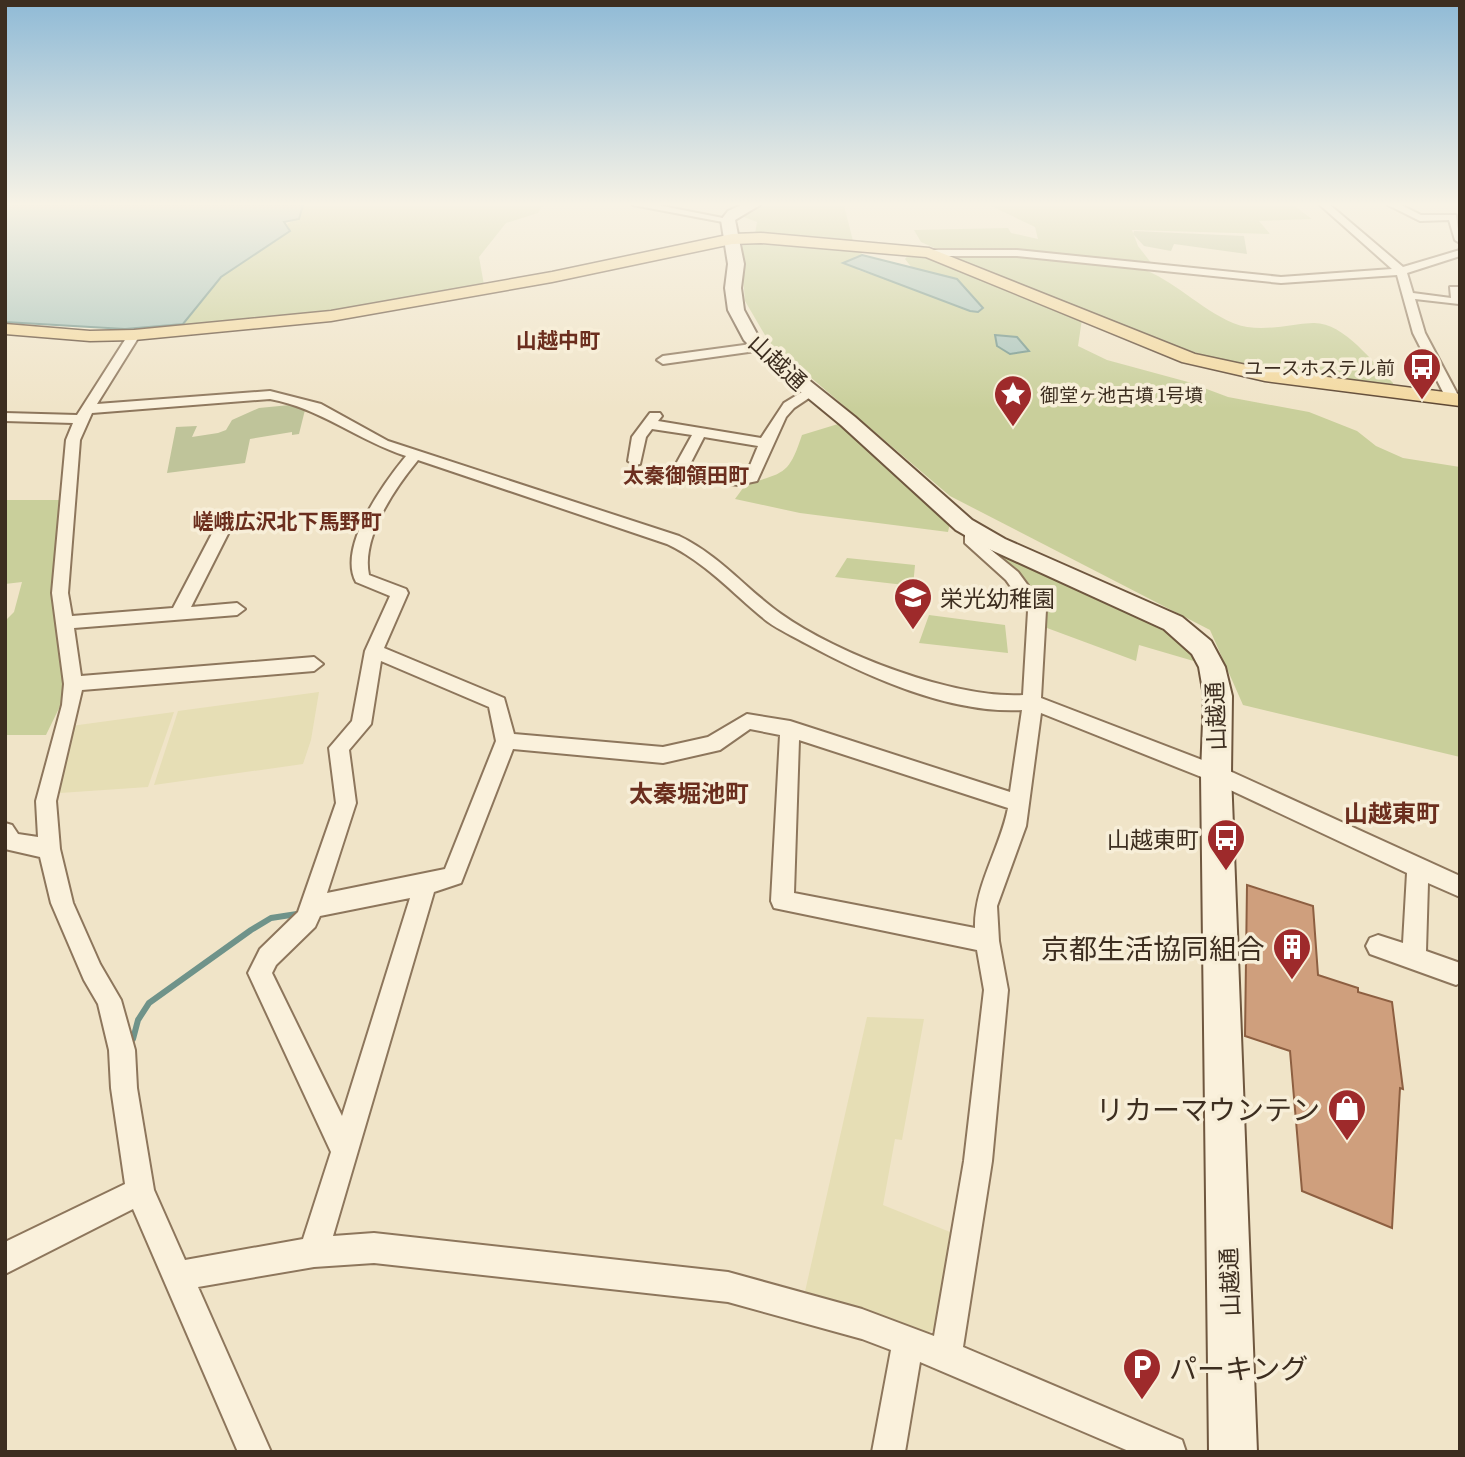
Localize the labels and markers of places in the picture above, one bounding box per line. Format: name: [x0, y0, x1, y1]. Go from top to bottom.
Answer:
bus stop icon: ユースホステル前: [1401, 346, 1443, 401]
place label: ユースホステル前: [1244, 353, 1395, 381]
place icon: 御堂ヶ池古墳 1号墳: [992, 373, 1034, 428]
place label: 御堂ヶ池古墳 1号墳: [1040, 380, 1204, 408]
school or university icon: 栄光幼稚園: [892, 576, 934, 631]
place label: 栄光幼稚園: [940, 580, 1055, 614]
bus stop icon: 山越東町: [1205, 817, 1247, 872]
place label: 山越東町: [1107, 821, 1199, 855]
place label: 京都生活協同組合: [1041, 926, 1265, 968]
building icon: 京都生活協同組合: [1271, 926, 1313, 981]
place label: リカーマウンテン: [1096, 1087, 1320, 1129]
shop icon: リカーマウンテン: [1326, 1087, 1368, 1142]
parking icon: パーキング: [1121, 1346, 1163, 1401]
place label: パーキング: [1169, 1346, 1308, 1388]

